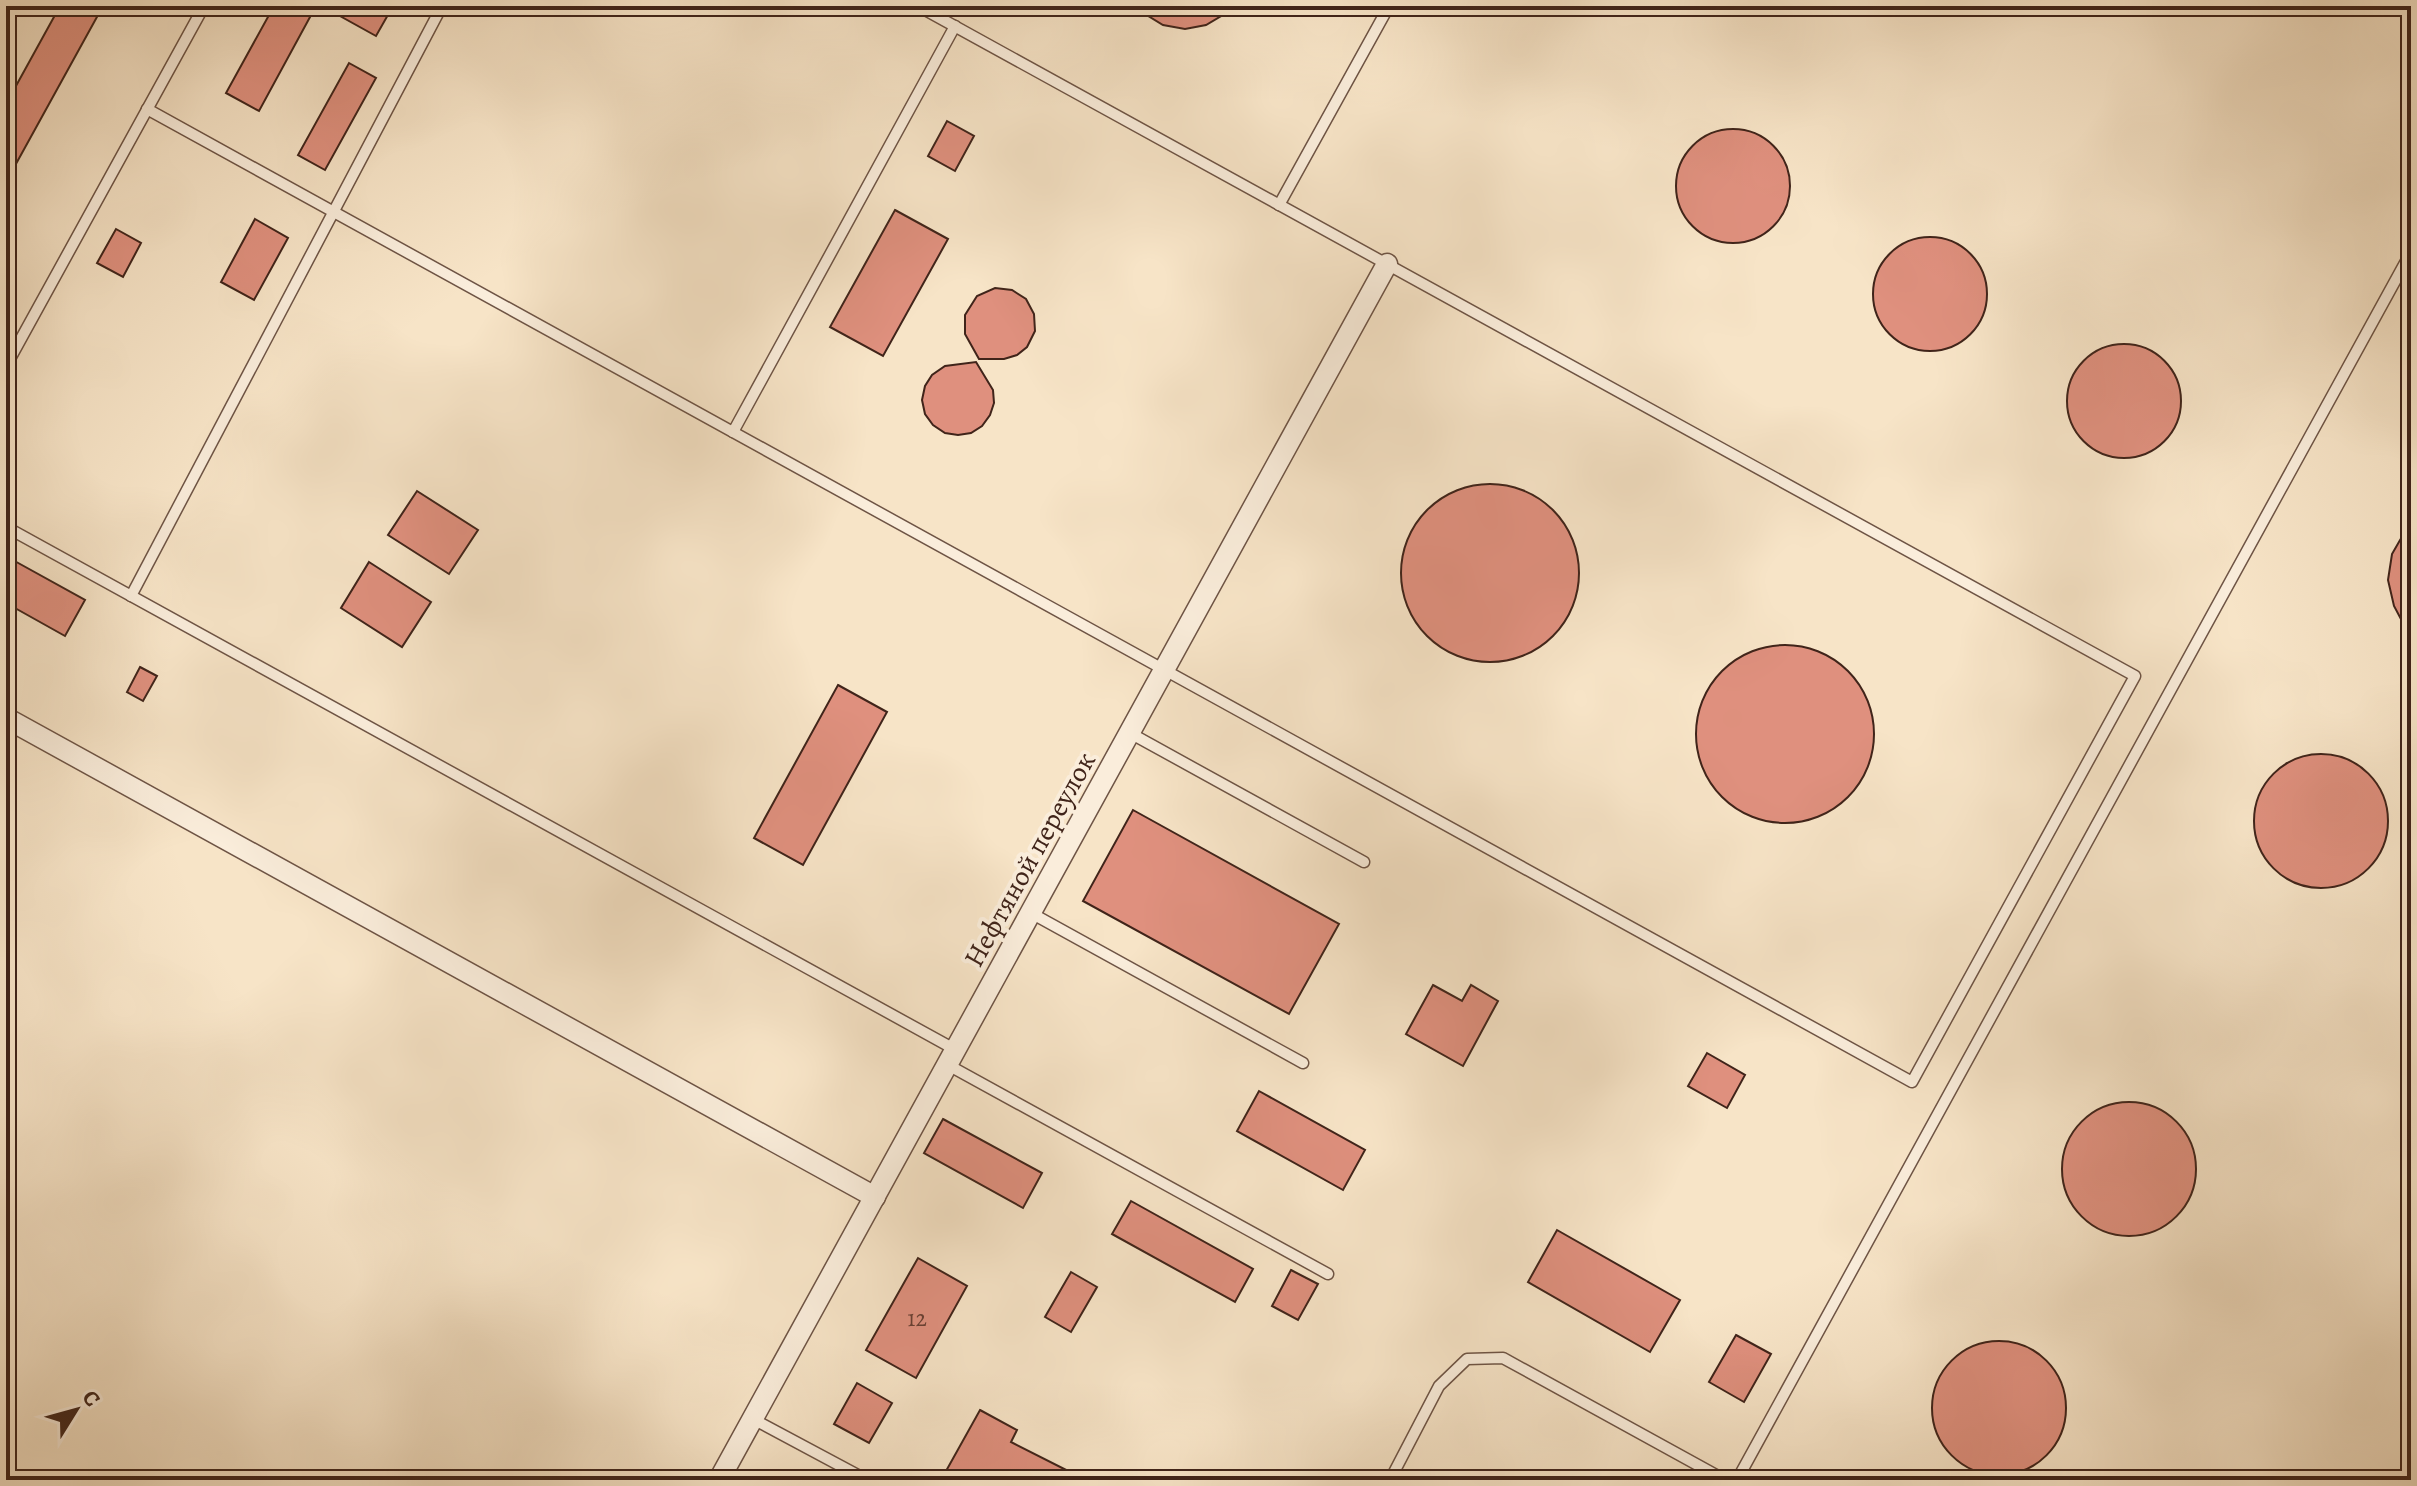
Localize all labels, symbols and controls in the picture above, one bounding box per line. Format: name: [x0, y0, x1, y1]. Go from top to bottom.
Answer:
street label: Нефтяной переулок: [955, 745, 1105, 974]
house number: 12: [907, 1302, 927, 1334]
north arrow: [36, 1370, 116, 1450]
text: С: [75, 1384, 107, 1413]

